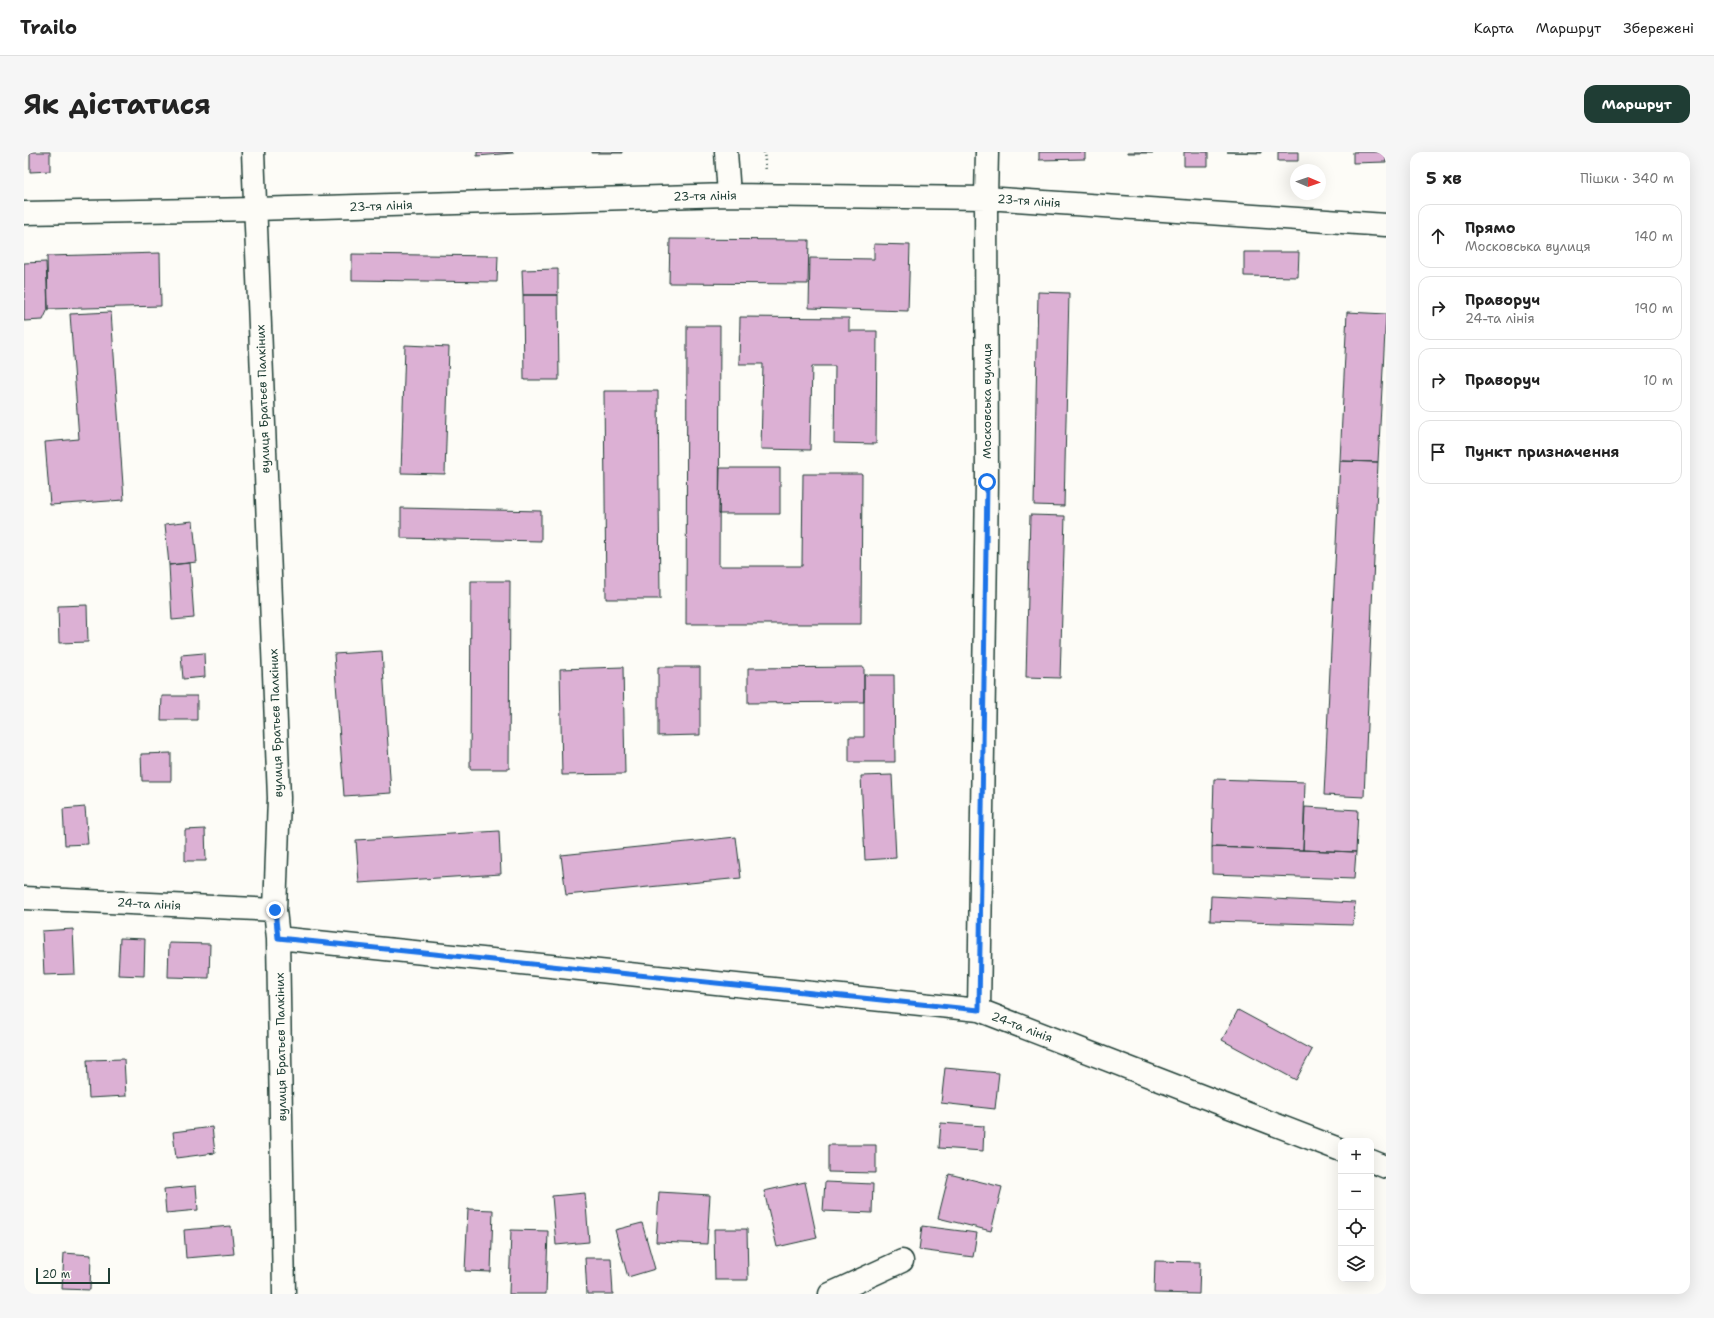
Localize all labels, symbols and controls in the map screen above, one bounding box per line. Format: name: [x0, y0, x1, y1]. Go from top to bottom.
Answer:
text: Trailo: [20, 15, 77, 40]
text: Карта: [1474, 19, 1514, 37]
text: Маршрут: [1536, 19, 1601, 37]
text: Збережені: [1623, 19, 1694, 37]
text: Як дістатися: [24, 85, 211, 123]
button: Маршрут: [1584, 85, 1690, 123]
north arrow: [1290, 164, 1326, 200]
text: 5 хв: [1426, 167, 1462, 189]
text: Пішки · 340 m: [1580, 170, 1674, 187]
street label: 23-тя лінія: [673, 187, 737, 205]
street label: 23-тя лінія: [997, 191, 1061, 211]
street label: 23-тя лінія: [349, 197, 413, 215]
text: Прямо: [1465, 218, 1515, 238]
icon: ahead: [1427, 225, 1449, 247]
text: 140 m: [1634, 228, 1673, 245]
text: Московська вулиця: [1465, 238, 1591, 255]
text: Праворуч: [1465, 290, 1540, 310]
icon: right: [1427, 297, 1449, 319]
text: 190 m: [1634, 300, 1673, 317]
text: 24-та лінія: [1465, 310, 1535, 327]
street label: вулиця Братьєв Палкіних: [252, 324, 274, 474]
street label: Московська вулиця: [979, 343, 995, 459]
icon: right: [1427, 369, 1449, 391]
text: Праворуч: [1465, 370, 1540, 390]
text: 10 m: [1643, 372, 1673, 389]
icon: arrive: [1427, 441, 1449, 463]
text: Пункт призначення: [1465, 442, 1620, 462]
route start: [978, 473, 996, 491]
street label: вулиця Братьєв Палкіних: [265, 648, 287, 798]
street label: 24-та лінія: [117, 894, 181, 914]
route end: [266, 901, 284, 919]
street label: вулиця Братьєв Палкіних: [272, 972, 290, 1122]
street label: 24-та лінія: [989, 1008, 1055, 1046]
map controls: [1338, 1138, 1374, 1282]
button: +: [1338, 1138, 1374, 1174]
button: −: [1338, 1174, 1374, 1210]
button: locate: [1338, 1210, 1374, 1246]
button: layers: [1338, 1246, 1374, 1282]
scale bar: [36, 1266, 110, 1285]
text: 20 m: [42, 1267, 70, 1282]

